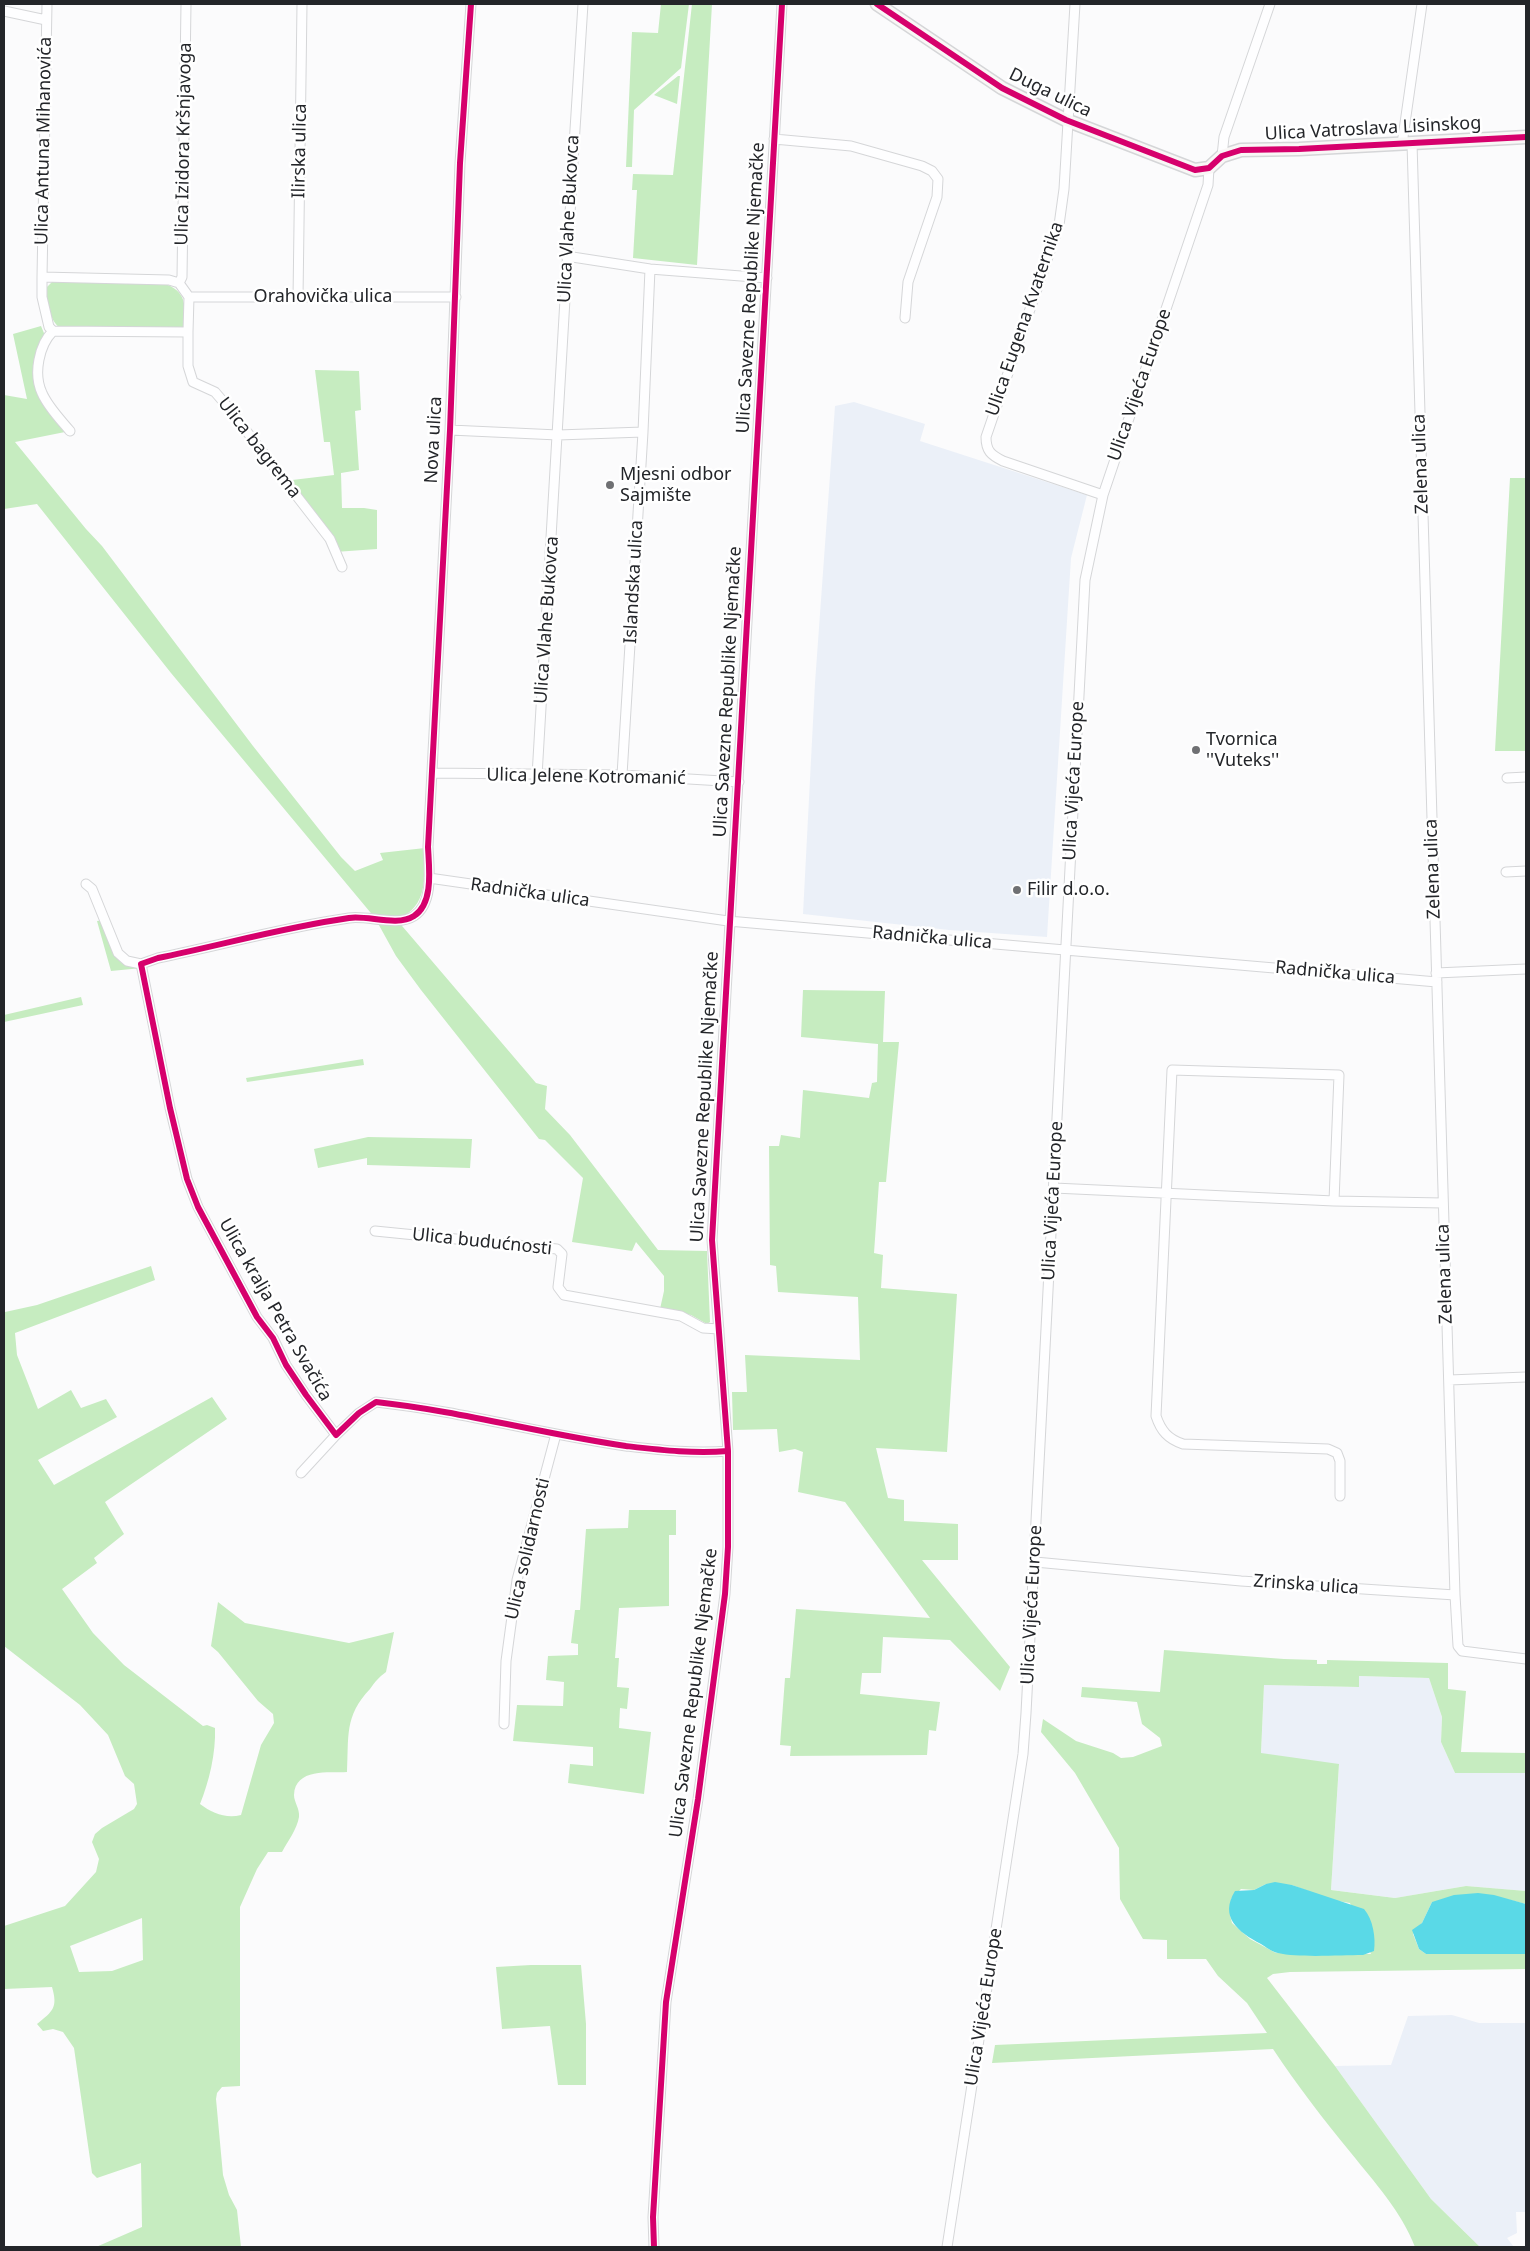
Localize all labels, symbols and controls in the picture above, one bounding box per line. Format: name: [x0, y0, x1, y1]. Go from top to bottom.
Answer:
street label: Ulica Antuna Mihanovića: [31, 37, 57, 245]
street label: Ulica Izidora Kršnjavoga: [171, 42, 197, 246]
street label: Duga ulica: [1005, 64, 1095, 122]
street label: Ilirska ulica: [288, 103, 312, 199]
street label: Ulica Vatroslava Lisinskog: [1264, 113, 1482, 145]
street label: Ulica Vlahe Bukovca: [554, 134, 584, 304]
street label: Ulica Savezne Republike Njemačke: [733, 142, 769, 434]
street label: Ulica Eugena Kvaternika: [982, 219, 1068, 419]
street label: Orahovička ulica: [254, 286, 392, 308]
street label: Ulica Vijeća Europe: [1104, 306, 1176, 464]
street label: Ulica bagrema: [213, 393, 305, 503]
street label: Nova ulica: [421, 396, 447, 484]
street label: Zelena ulica: [1408, 414, 1434, 514]
place label: Mjesni odbor Sajmište: [620, 464, 732, 506]
marker: Mjesni odbor Sajmište: [604, 479, 616, 491]
street label: Islandska ulica: [620, 520, 648, 644]
street label: Ulica Vlahe Bukovca: [530, 535, 564, 705]
street label: Ulica Savezne Republike Njemačke: [710, 546, 746, 838]
street label: Ulica Vijeća Europe: [1059, 701, 1089, 861]
place label: Tvornica ''Vuteks'': [1206, 729, 1279, 772]
marker: Tvornica ''Vuteks'': [1190, 744, 1202, 756]
street label: Ulica Jelene Kotromanić: [486, 764, 686, 790]
street label: Zelena ulica: [1420, 819, 1446, 919]
street label: Radnička ulica: [469, 874, 591, 912]
place label: Filir d.o.o.: [1027, 879, 1110, 901]
marker: Filir d.o.o.: [1011, 884, 1023, 896]
street label: Radnička ulica: [871, 922, 993, 954]
street label: Ulica Savezne Republike Njemačke: [687, 951, 723, 1243]
street label: Radnička ulica: [1274, 957, 1396, 989]
street label: Ulica Vijeća Europe: [1038, 1121, 1068, 1281]
street label: Ulica kralja Petra Svačića: [214, 1215, 336, 1405]
street label: Ulica budućnosti: [411, 1224, 553, 1260]
street label: Zelena ulica: [1432, 1224, 1458, 1324]
street label: Ulica solidarnosti: [501, 1476, 555, 1622]
street label: Ulica Vijeća Europe: [1017, 1525, 1047, 1685]
street label: Ulica Savezne Republike Njemačke: [666, 1547, 722, 1839]
street label: Zrinska ulica: [1253, 1571, 1359, 1599]
street label: Ulica Vijeća Europe: [961, 1926, 1007, 2088]

